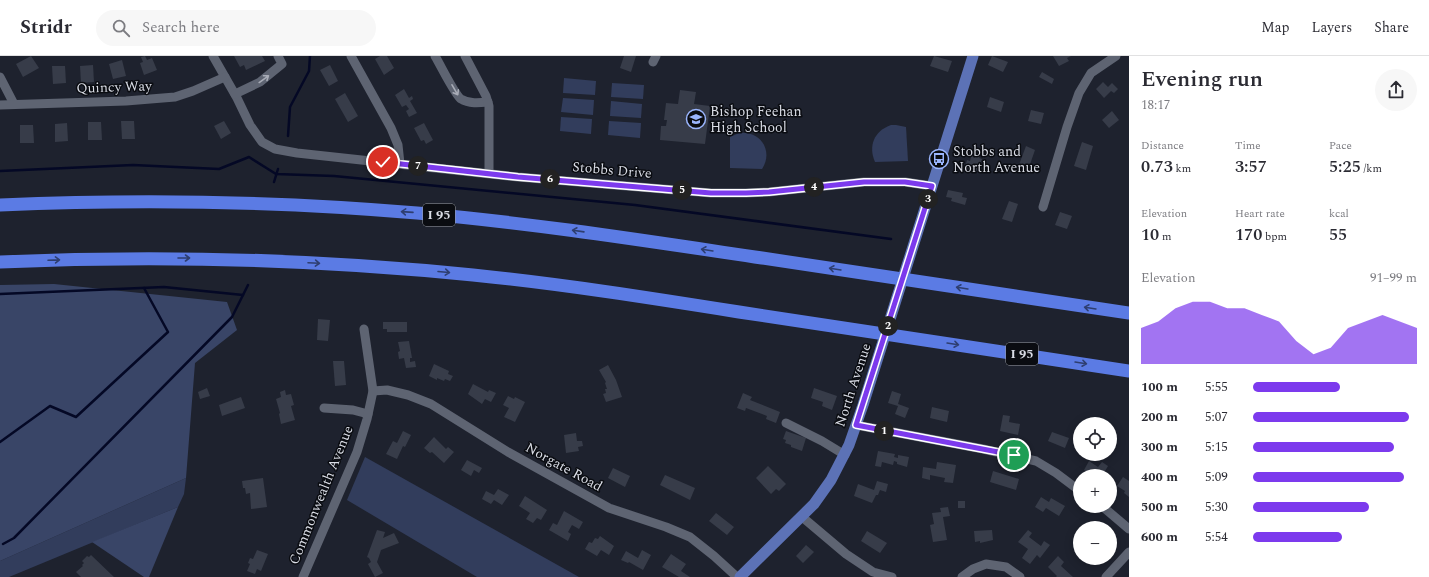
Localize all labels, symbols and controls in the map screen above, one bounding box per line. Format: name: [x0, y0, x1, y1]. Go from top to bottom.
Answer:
search box: [96, 10, 376, 46]
text: Stridr: [20, 13, 72, 42]
text: Search here: [142, 16, 220, 39]
icon: search: [110, 17, 132, 39]
text: Map: [1261, 17, 1290, 38]
text: Layers: [1312, 17, 1352, 38]
text: Share: [1374, 17, 1409, 38]
text: Evening run: [1141, 63, 1263, 96]
button: share: [1375, 69, 1417, 111]
street label: Quincy Way: [76, 75, 153, 99]
one-way arrow: [258, 75, 269, 83]
one-way arrow: [451, 84, 459, 96]
text: 18:17: [1141, 95, 1170, 115]
place label: Bishop Feehan High School: [710, 101, 802, 138]
school or university icon: Bishop Feehan High School: [685, 108, 707, 130]
text: Distance: [1141, 137, 1184, 154]
text: Time: [1235, 137, 1261, 154]
text: Pace: [1329, 137, 1352, 154]
place label: Stobbs and North Avenue: [953, 141, 1040, 178]
pin: [366, 145, 400, 179]
bus stop icon: Stobbs and North Avenue: [928, 148, 950, 170]
icon: check: [372, 151, 394, 173]
text: 0.73: [1141, 154, 1173, 180]
text: 3:57: [1235, 154, 1267, 180]
text: 5:25: [1329, 154, 1361, 180]
pin: 7: [408, 156, 428, 176]
street label: Stobbs Drive: [572, 156, 653, 184]
text: 7: [415, 157, 421, 174]
text: km: [1173, 160, 1191, 177]
text: /km: [1361, 160, 1382, 177]
pin: 6: [540, 169, 560, 189]
text: 6: [547, 170, 553, 187]
pin: 4: [804, 177, 824, 197]
text: 4: [811, 178, 817, 195]
pin: 5: [672, 180, 692, 200]
text: 5: [679, 181, 685, 198]
pin: 3: [918, 189, 938, 209]
text: 3: [925, 190, 931, 207]
road number: I 95: [423, 204, 455, 226]
text: Elevation: [1141, 205, 1187, 222]
text: Heart rate: [1235, 205, 1285, 222]
text: kcal: [1329, 205, 1349, 222]
one-way arrow: [401, 209, 414, 216]
text: 10: [1141, 222, 1159, 248]
text: 170: [1235, 222, 1262, 248]
text: 55: [1329, 222, 1347, 248]
one-way arrow: [572, 227, 585, 235]
text: m: [1159, 228, 1171, 245]
text: bpm: [1262, 228, 1287, 245]
one-way arrow: [700, 245, 713, 253]
one-way arrow: [177, 254, 190, 262]
one-way arrow: [47, 256, 60, 263]
one-way arrow: [307, 259, 320, 266]
one-way arrow: [829, 265, 842, 273]
text: Elevation: [1141, 268, 1195, 288]
text: 91–99 m: [1370, 268, 1417, 288]
one-way arrow: [437, 269, 450, 276]
one-way arrow: [956, 284, 969, 292]
one-way arrow: [1084, 304, 1097, 312]
pin: 2: [878, 316, 898, 336]
text: 2: [885, 317, 891, 334]
street label: North Avenue: [830, 340, 877, 430]
one-way arrow: [946, 340, 959, 348]
road number: I 95: [1006, 343, 1038, 365]
one-way arrow: [1074, 359, 1087, 367]
text: 100 m: [1141, 377, 1178, 397]
text: 5:55: [1205, 377, 1228, 397]
text: 200 m: [1141, 407, 1178, 427]
text: 5:07: [1205, 407, 1228, 427]
map controls: [1073, 417, 1117, 565]
button: locate: [1073, 417, 1117, 461]
pin: 1: [874, 421, 894, 441]
street label: Commonwealth Avenue: [283, 422, 359, 568]
text: 1: [881, 422, 887, 439]
street label: Norgate Road: [522, 437, 607, 497]
text: 300 m: [1141, 437, 1178, 457]
text: 5:15: [1205, 437, 1228, 457]
pin: [997, 438, 1031, 472]
icon: arrive: [1003, 444, 1025, 466]
text: 400 m: [1141, 467, 1178, 487]
text: 5:09: [1205, 467, 1228, 487]
button: +: [1073, 469, 1117, 513]
text: 500 m: [1141, 497, 1178, 517]
text: 5:30: [1205, 497, 1228, 517]
button: −: [1073, 521, 1117, 565]
text: 600 m: [1141, 527, 1178, 547]
text: 5:54: [1205, 527, 1228, 547]

